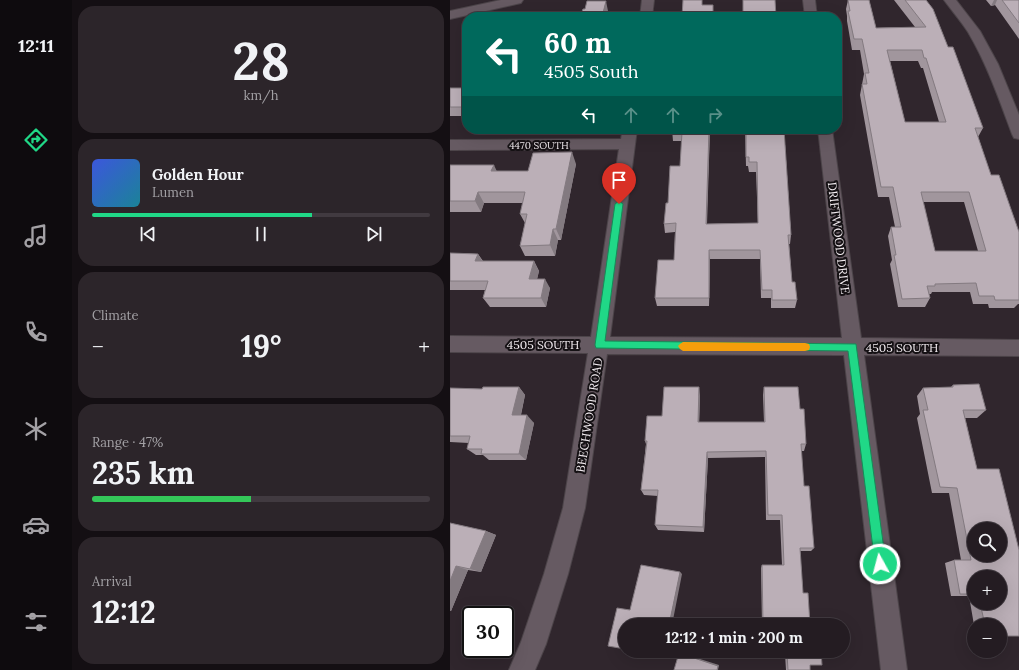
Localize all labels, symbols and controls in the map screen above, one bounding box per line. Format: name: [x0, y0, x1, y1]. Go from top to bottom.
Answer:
text: 60 m: [544, 25, 611, 61]
text: 28: [232, 28, 290, 94]
icon: left: [478, 28, 530, 80]
text: 12:11: [18, 34, 54, 57]
text: 4505 South: [544, 60, 639, 83]
text: km/h: [243, 87, 279, 104]
icon: left: [578, 104, 600, 126]
icon: ahead: [620, 104, 642, 126]
icon: ahead: [662, 104, 684, 126]
icon: right: [704, 104, 726, 126]
icon: directions: [22, 126, 50, 154]
street label: 4470 SOUTH: [509, 139, 569, 152]
pin: [602, 163, 636, 204]
text: Golden Hour: [152, 165, 244, 184]
icon: arrive: [608, 169, 630, 191]
street label: DRIFTWOOD DRIVE: [825, 181, 853, 295]
text: Lumen: [152, 184, 194, 201]
icon: music: [22, 222, 50, 250]
icon: previous: [137, 223, 159, 245]
icon: pause: [250, 223, 272, 245]
icon: next: [363, 223, 385, 245]
text: Climate: [92, 307, 139, 324]
icon: phone: [22, 318, 50, 346]
text: 19°: [241, 327, 281, 365]
text: −: [92, 332, 104, 360]
text: +: [418, 332, 430, 360]
street label: 4505 SOUTH: [507, 337, 579, 352]
street label: 4505 SOUTH: [866, 340, 938, 355]
street label: BEECHWOOD ROAD: [573, 356, 606, 474]
icon: climate: [22, 415, 50, 443]
text: Range · 47%: [92, 434, 163, 451]
text: 235 km: [92, 454, 194, 492]
icon: car: [22, 511, 50, 539]
map controls: [967, 522, 1007, 658]
button: search: [967, 522, 1007, 562]
position arrow: [859, 543, 901, 585]
button: +: [967, 570, 1007, 610]
text: Arrival: [92, 573, 132, 590]
text: 12:12: [92, 593, 156, 631]
speed limit sign: 30: [462, 606, 514, 658]
icon: filters: [22, 608, 50, 636]
button: −: [967, 618, 1007, 658]
text: 12:12 · 1 min · 200 m: [665, 628, 803, 647]

